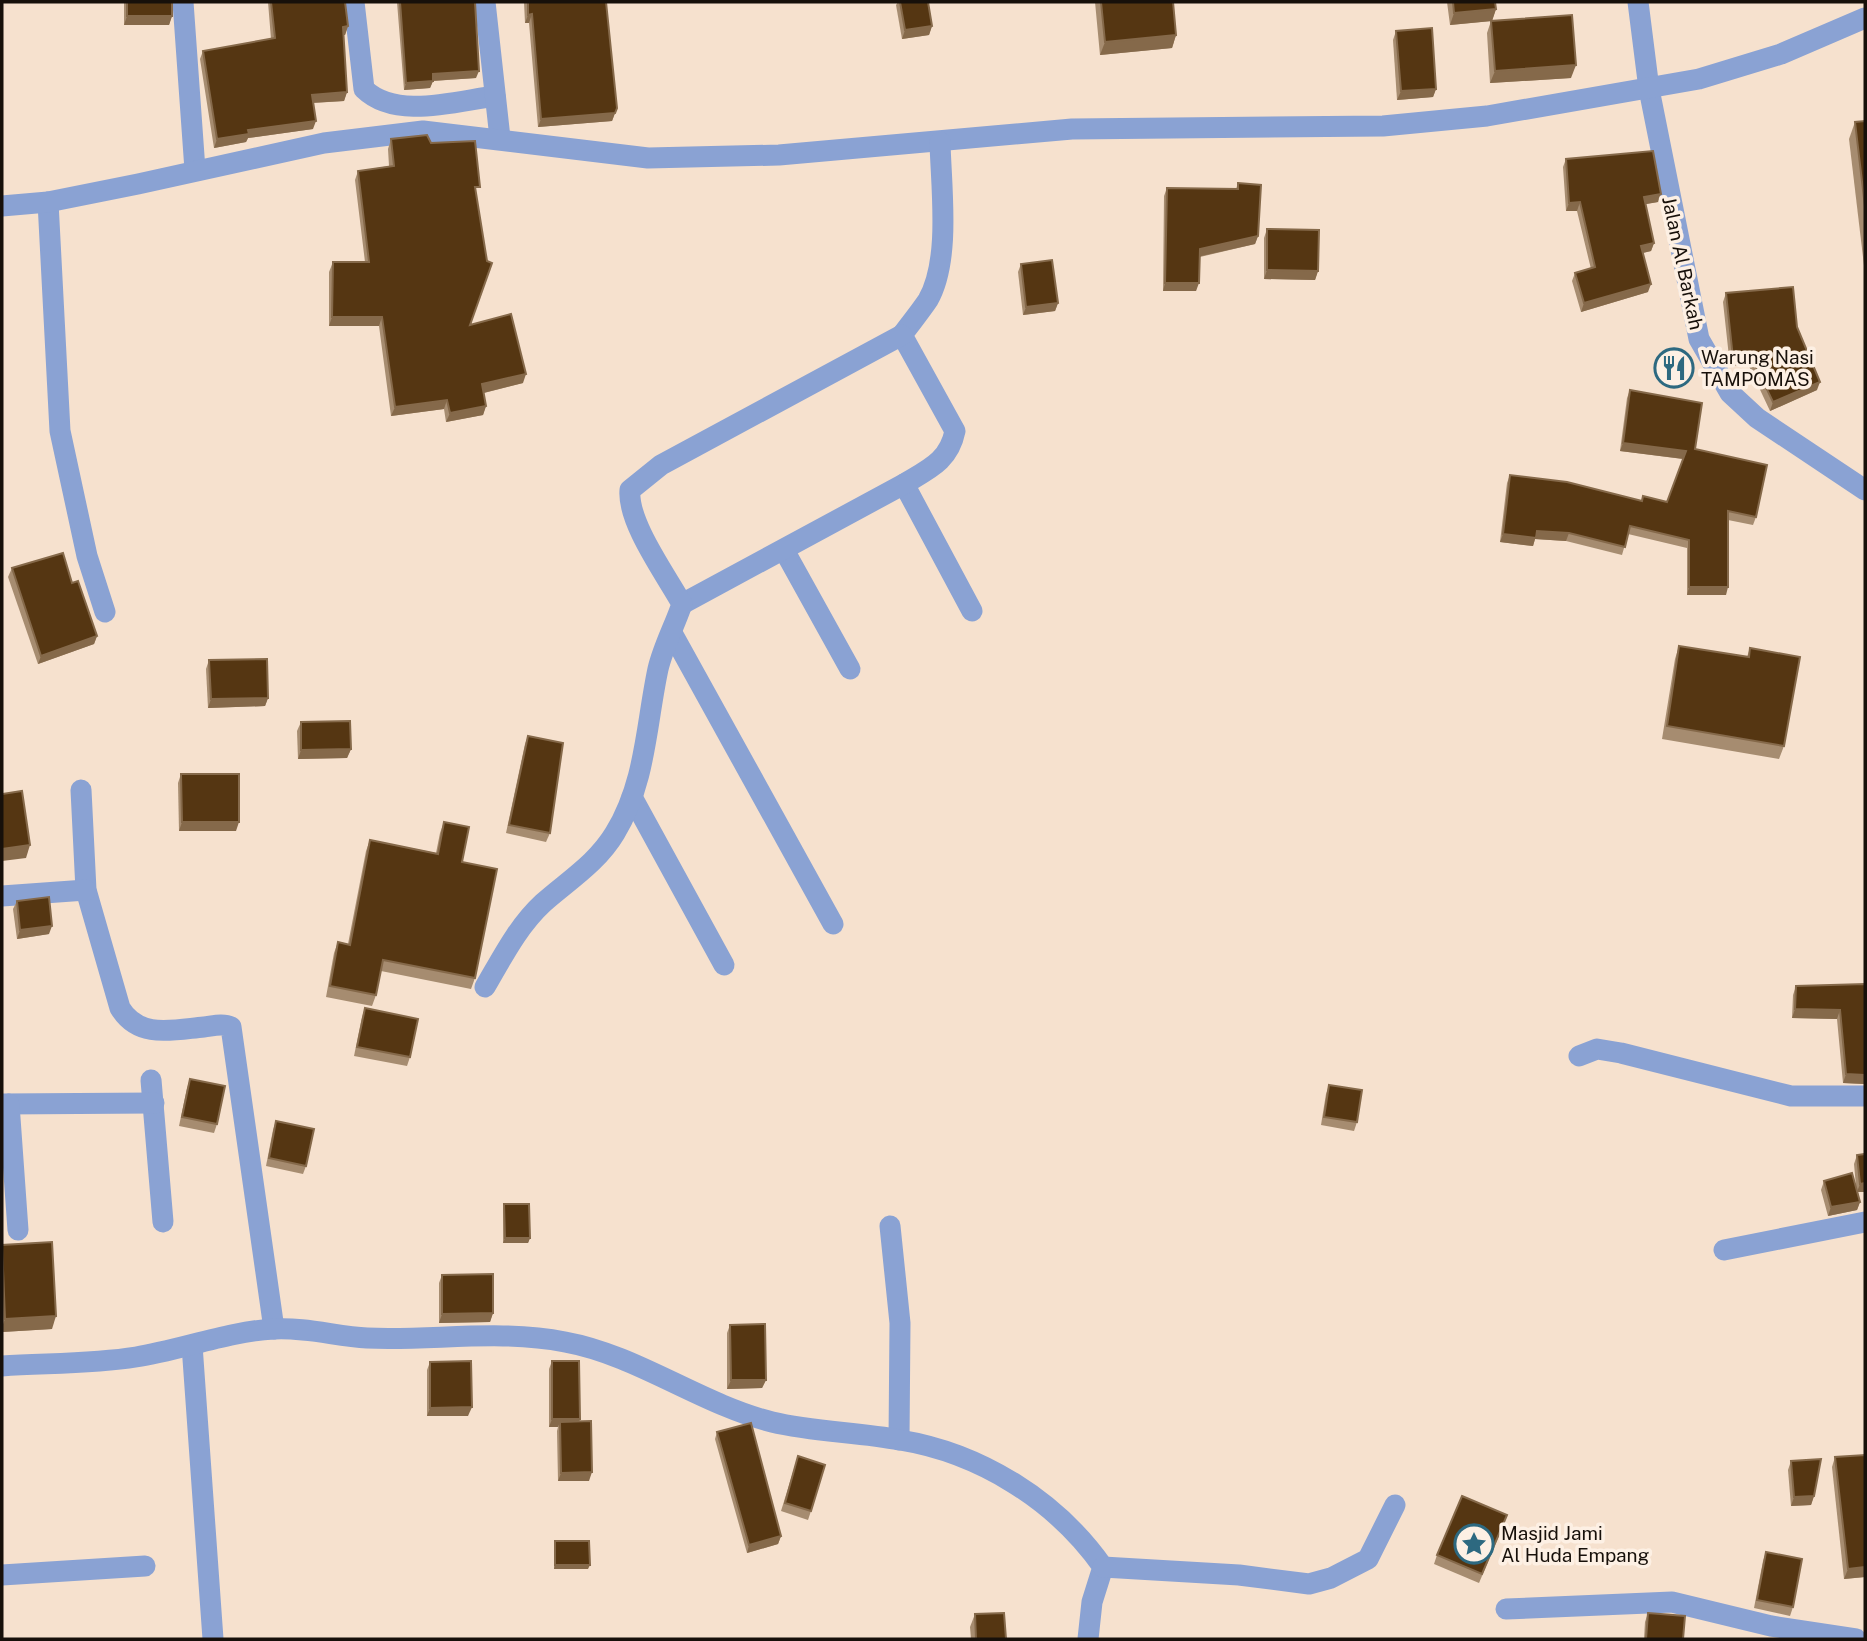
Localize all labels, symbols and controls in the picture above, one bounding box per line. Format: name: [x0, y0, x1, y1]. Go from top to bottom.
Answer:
street label: Jalan Al Barkah: [1658, 194, 1708, 332]
place label: Warung Nasi TAMPOMAS: [1701, 346, 1814, 390]
restaurant icon: Warung Nasi TAMPOMAS: [1653, 347, 1695, 389]
place label: Masjid Jami Al Huda Empang: [1501, 1522, 1650, 1566]
place icon: Masjid Jami Al Huda Empang: [1453, 1523, 1495, 1565]

